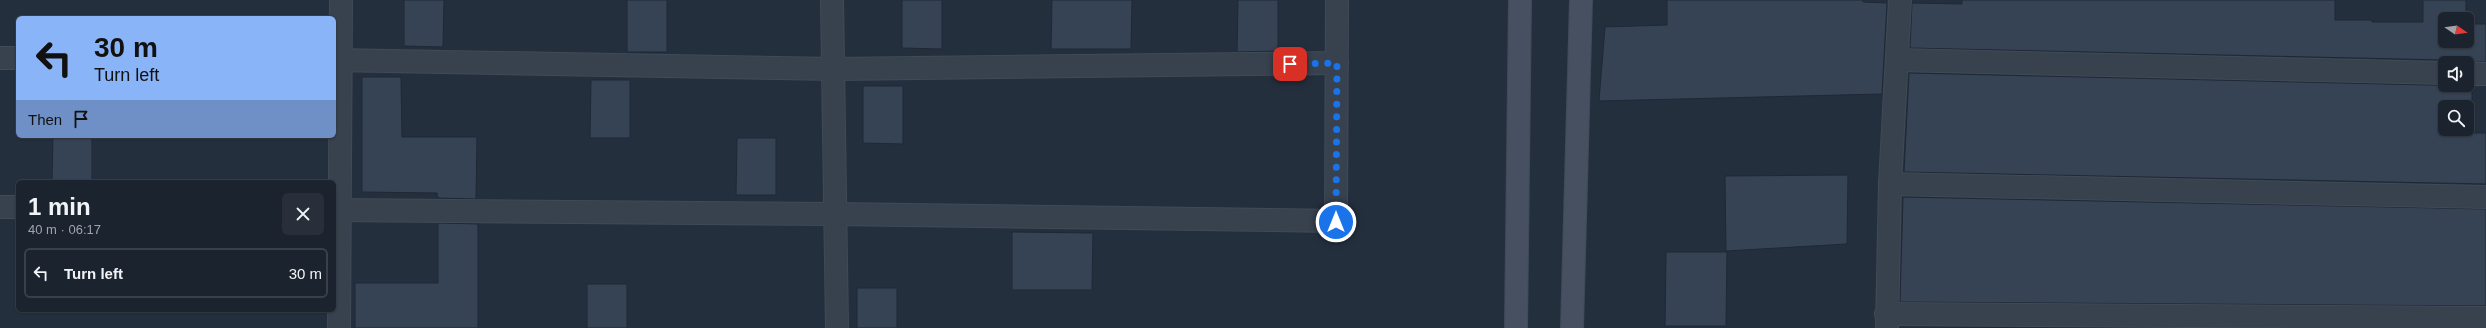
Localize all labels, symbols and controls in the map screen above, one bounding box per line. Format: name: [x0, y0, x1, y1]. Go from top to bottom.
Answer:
north arrow: [2438, 12, 2474, 48]
map controls: [2438, 12, 2474, 136]
icon: left: [28, 32, 80, 84]
text: 30 m: [94, 32, 158, 63]
pin: [1273, 47, 1307, 81]
icon: arrive: [1279, 53, 1301, 75]
button: sound: [2438, 56, 2474, 92]
text: Turn left: [94, 65, 159, 85]
button: search: [2438, 100, 2474, 136]
icon: arrive: [70, 108, 92, 130]
text: Then: [28, 111, 62, 128]
text: 1 min: [28, 193, 91, 220]
button: close: [282, 193, 324, 235]
position arrow: [1315, 201, 1357, 243]
text: 40 m · 06:17: [28, 222, 101, 237]
icon: left: [30, 262, 52, 284]
text: Turn left: [64, 265, 123, 282]
text: 30 m: [289, 265, 322, 282]

